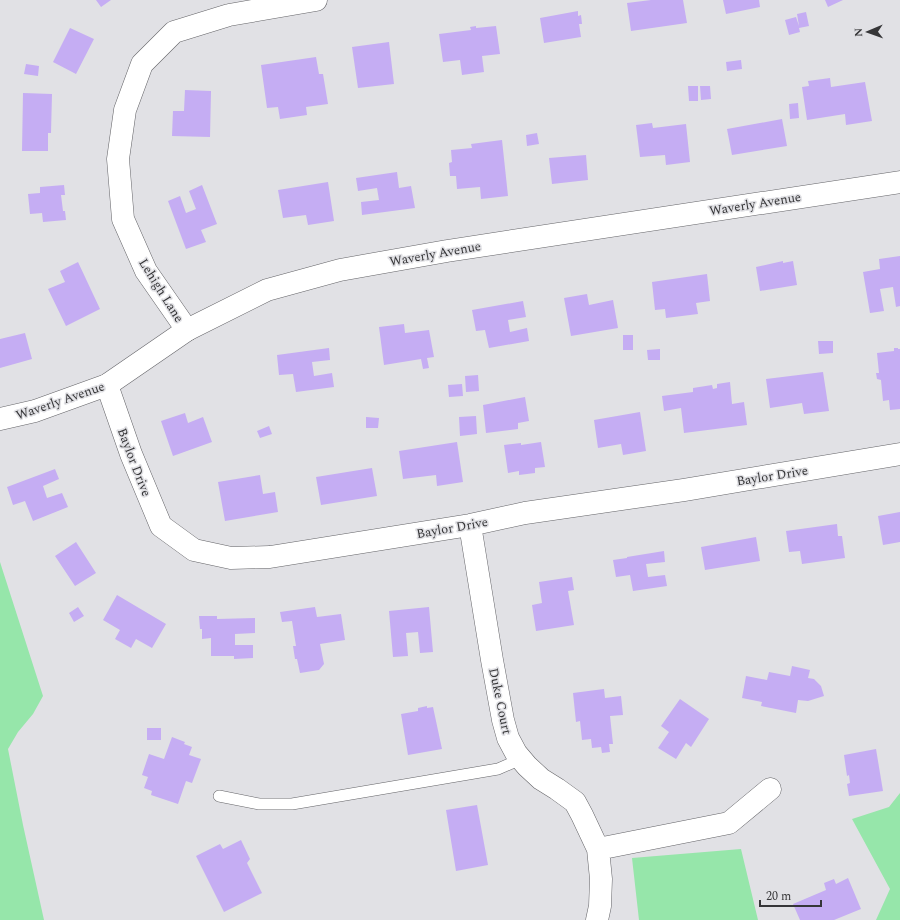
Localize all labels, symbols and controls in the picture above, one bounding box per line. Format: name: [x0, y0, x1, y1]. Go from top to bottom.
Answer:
north arrow: [848, 12, 888, 52]
text: N: [850, 28, 867, 37]
street label: Waverly Avenue: [708, 187, 803, 221]
street label: Waverly Avenue: [388, 236, 483, 272]
street label: Lehigh Lane: [134, 255, 189, 326]
street label: Waverly Avenue: [13, 376, 107, 426]
street label: Baylor Drive: [112, 425, 156, 500]
street label: Baylor Drive: [735, 460, 809, 492]
street label: Baylor Drive: [415, 512, 489, 544]
street label: Duke Court: [483, 666, 517, 737]
scale bar: [760, 882, 821, 908]
text: 20 m: [766, 887, 791, 906]

